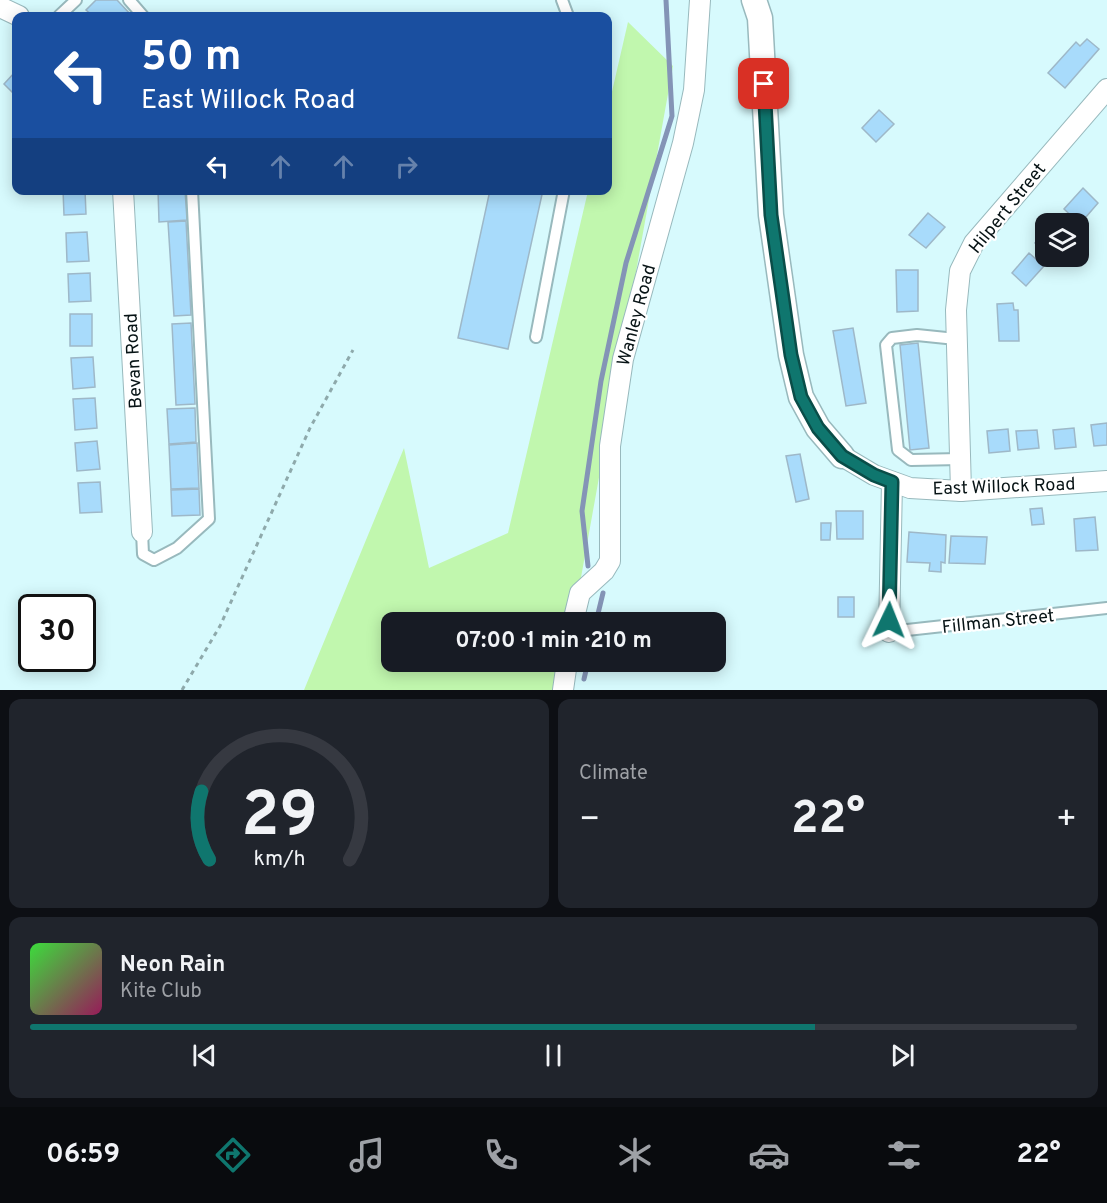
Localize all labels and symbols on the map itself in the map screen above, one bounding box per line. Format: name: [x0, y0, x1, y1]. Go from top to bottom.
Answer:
pin: [738, 58, 789, 109]
street label: Hilpert Street: [965, 159, 1052, 259]
street label: Wanley Road: [613, 262, 662, 369]
street label: Bevan Road: [121, 312, 148, 409]
street label: East Willock Road: [932, 474, 1076, 501]
position arrow: [857, 588, 921, 652]
speed limit sign: 30: [18, 594, 96, 672]
street label: Fillman Street: [941, 605, 1056, 640]

